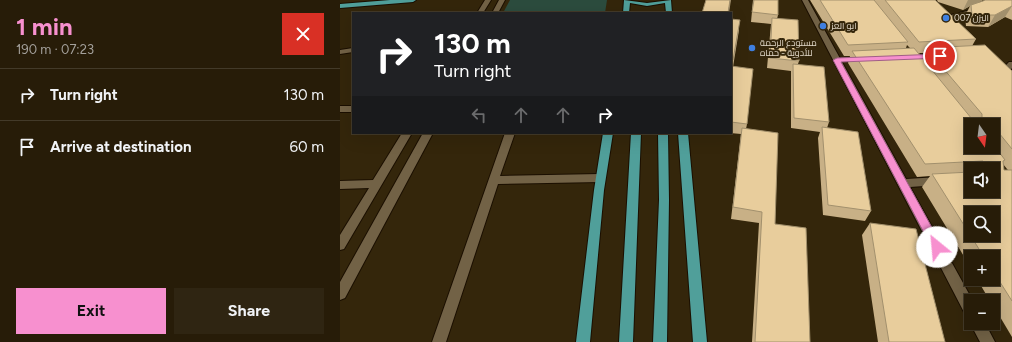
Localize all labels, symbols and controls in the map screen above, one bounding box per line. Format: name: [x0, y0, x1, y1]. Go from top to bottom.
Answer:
text: 1 min: [16, 12, 73, 41]
place label: اليزن 007: [954, 12, 989, 23]
button: close: [282, 13, 324, 55]
marker: اليزن 007: [941, 13, 951, 23]
place label: ابو العز: [830, 20, 857, 31]
marker: ابو العز: [818, 21, 828, 31]
text: 130 m: [434, 26, 511, 60]
icon: right: [368, 28, 420, 80]
place label: مستودع الرحمة للأدوية - حماه: [760, 37, 817, 58]
pin: [923, 39, 957, 73]
text: 190 m · 07:23: [16, 42, 94, 57]
marker: مستودع الرحمة للأدوية - حماه: [747, 43, 757, 53]
icon: arrive: [929, 45, 951, 67]
text: Turn right: [434, 60, 511, 82]
icon: right: [16, 84, 38, 106]
text: Turn right: [50, 86, 118, 104]
text: 130 m: [284, 86, 324, 104]
icon: left: [468, 104, 490, 126]
icon: ahead: [510, 104, 532, 126]
icon: ahead: [552, 104, 574, 126]
icon: right: [594, 104, 616, 126]
north arrow: [964, 118, 1000, 154]
map controls: [964, 118, 1000, 330]
icon: arrive: [16, 136, 38, 158]
text: Arrive at destination: [50, 138, 191, 156]
text: 60 m: [289, 138, 324, 156]
button: sound: [964, 162, 1000, 198]
button: search: [964, 206, 1000, 242]
position arrow: [916, 226, 958, 268]
button: +: [964, 250, 1000, 286]
button: Exit: [16, 288, 166, 334]
button: Share: [174, 288, 324, 334]
button: −: [964, 294, 1000, 330]

